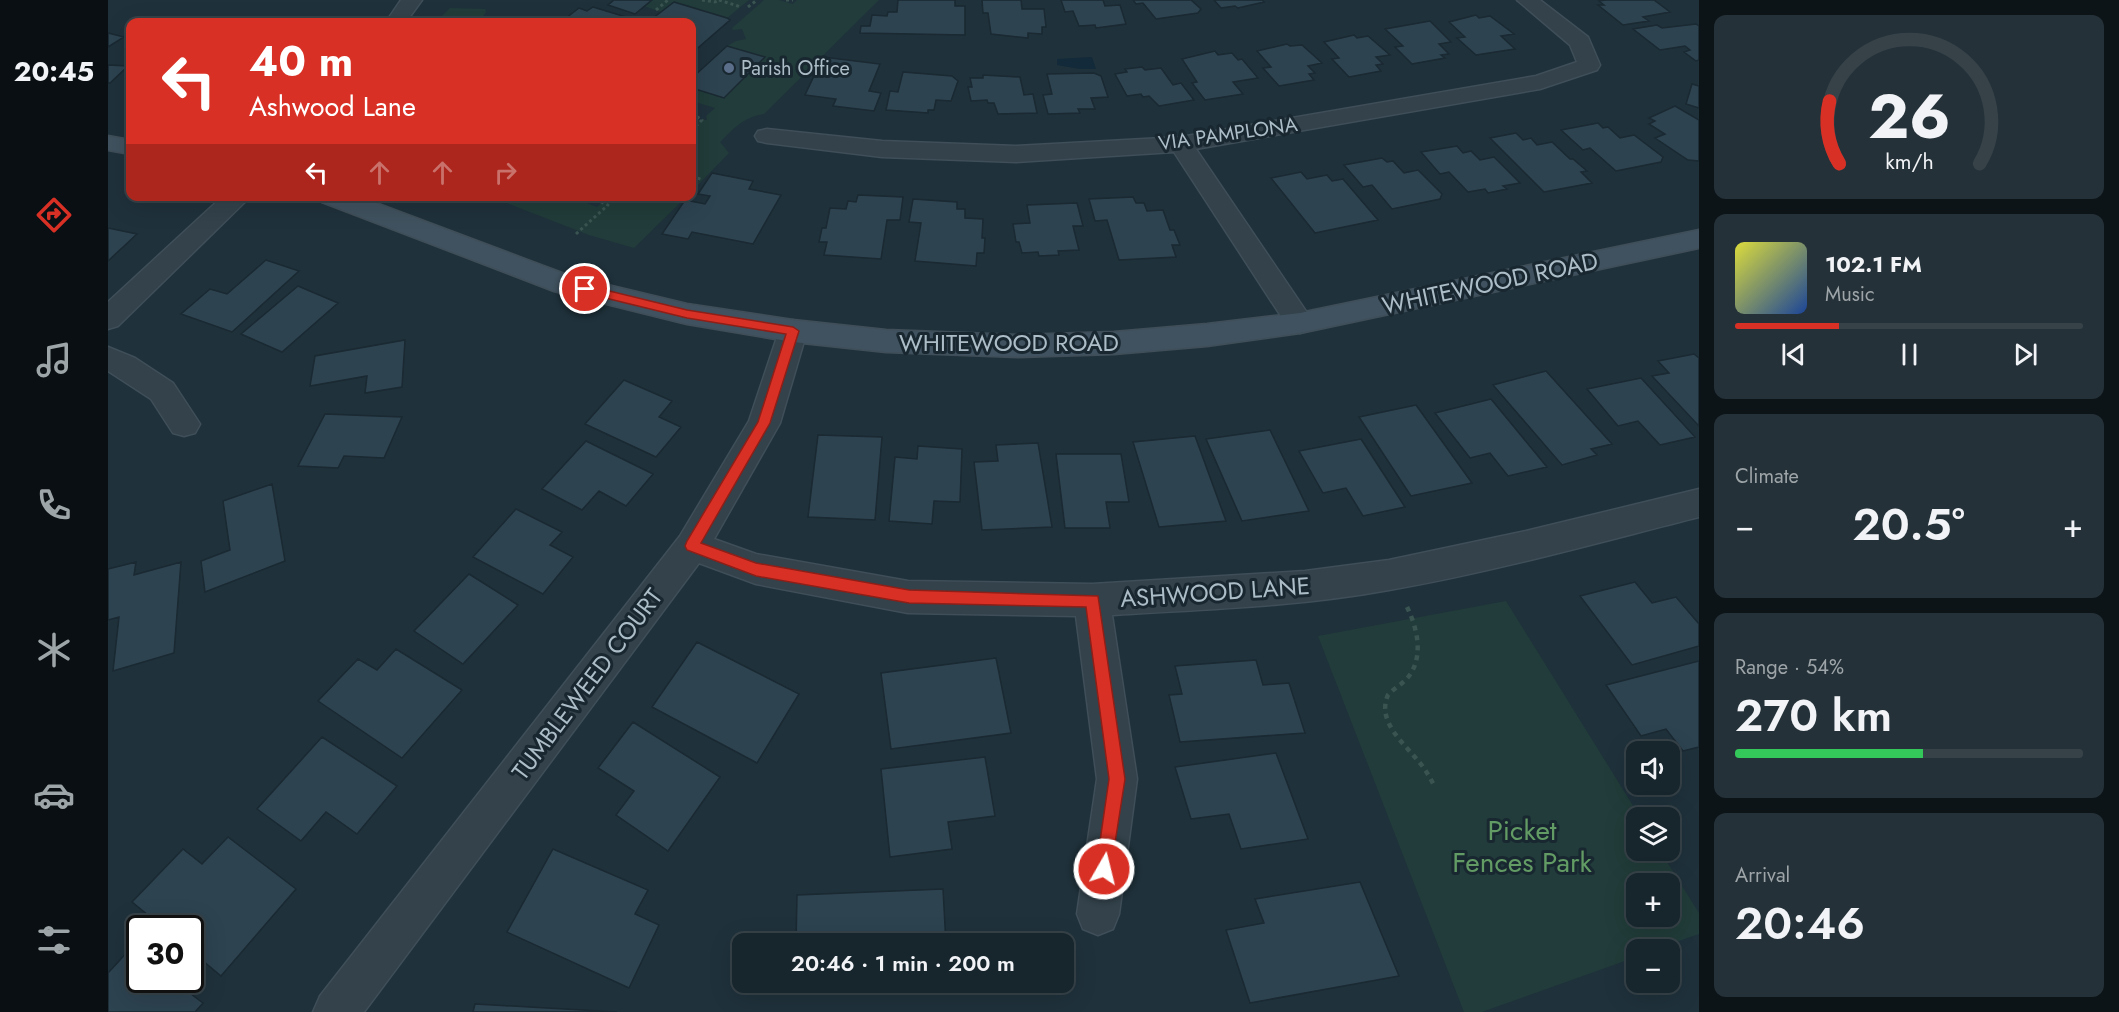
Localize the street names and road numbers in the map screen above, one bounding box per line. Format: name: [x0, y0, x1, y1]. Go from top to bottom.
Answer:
street label: VIA PAMPLONA: [1157, 110, 1300, 158]
street label: WHITEWOOD ROAD: [1379, 243, 1601, 323]
street label: WHITEWOOD ROAD: [899, 325, 1119, 360]
street label: ASHWOOD LANE: [1119, 568, 1311, 616]
street label: TUMBLEWEED COURT: [503, 581, 671, 787]

